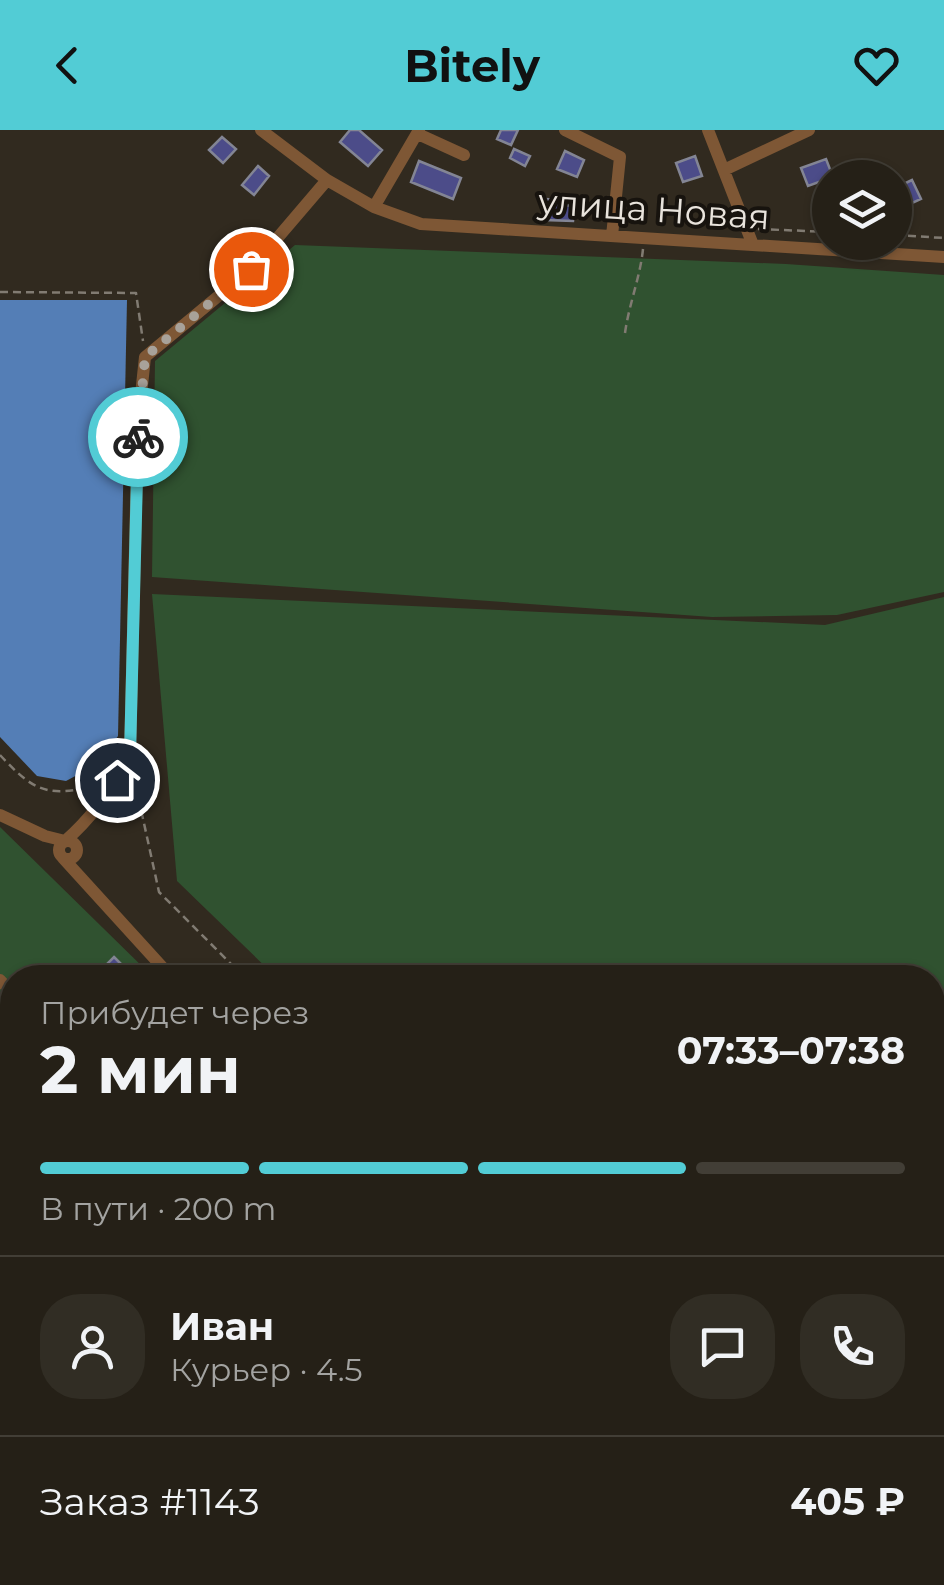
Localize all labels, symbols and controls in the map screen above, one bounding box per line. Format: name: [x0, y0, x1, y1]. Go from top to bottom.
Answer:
icon: back: [40, 38, 95, 93]
text: Bitely: [404, 38, 540, 93]
icon: heart: [849, 38, 904, 93]
map controls: [812, 160, 912, 260]
button: layers: [812, 160, 912, 260]
street label: улица Новая: [536, 179, 771, 239]
pin: [209, 227, 294, 312]
icon: bag: [224, 242, 279, 297]
courier: [88, 387, 188, 487]
icon: bike: [111, 410, 166, 465]
pin: [75, 738, 160, 823]
icon: home: [90, 753, 145, 808]
text: Прибудет через: [40, 993, 309, 1032]
text: 07:33–07:38: [677, 1027, 905, 1074]
text: 2 мин: [40, 1030, 241, 1109]
text: В пути · 200 m: [40, 1189, 277, 1228]
button: person: [40, 1294, 145, 1399]
button: chat: [670, 1294, 775, 1399]
button: phone: [800, 1294, 905, 1399]
text: Иван: [170, 1303, 274, 1350]
text: Курьер · 4.5: [170, 1350, 363, 1389]
text: Заказ #1143: [40, 1478, 260, 1525]
text: 405 ₽: [790, 1478, 905, 1525]

